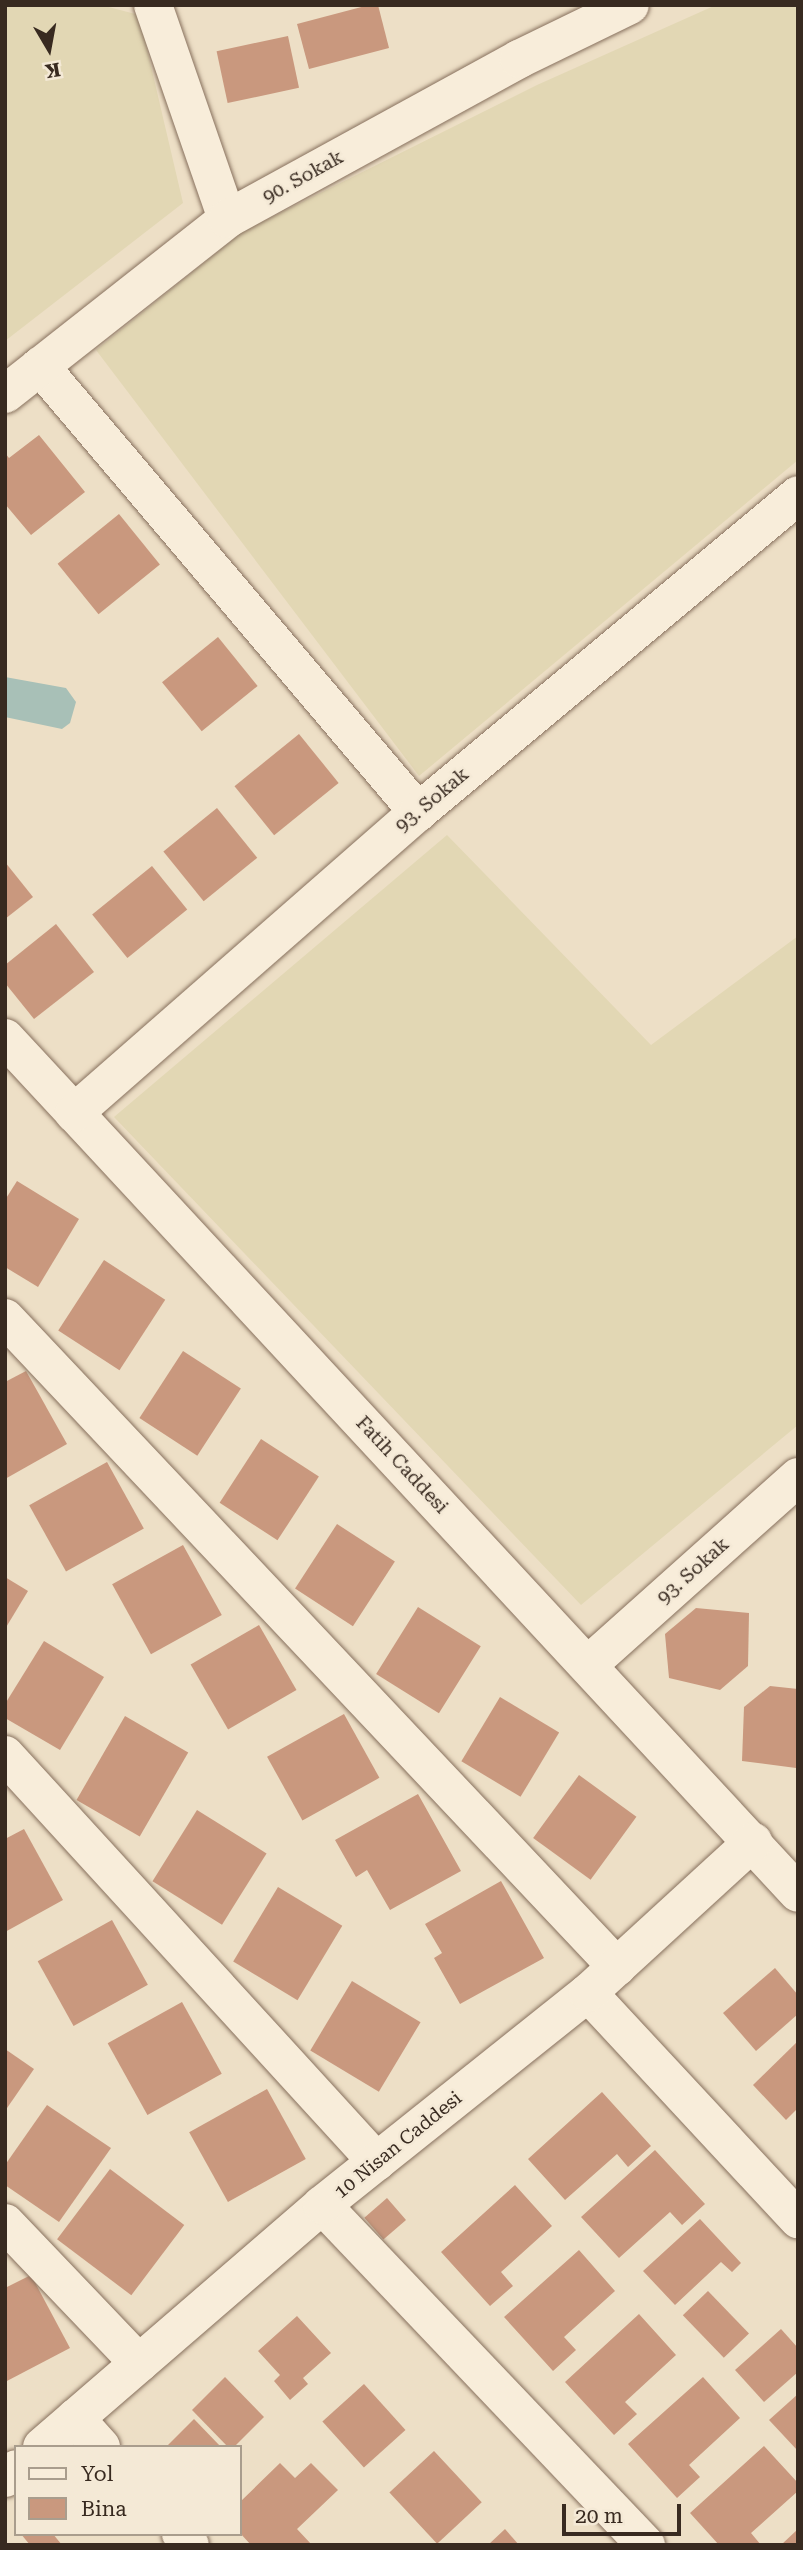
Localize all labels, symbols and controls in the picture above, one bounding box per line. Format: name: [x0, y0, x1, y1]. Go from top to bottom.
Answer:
north arrow: [14, 14, 84, 84]
text: K: [43, 58, 62, 83]
street label: 90. Sokak: [259, 146, 347, 208]
street label: 93. Sokak: [391, 763, 473, 837]
street label: Fatih Caddesi: [351, 1412, 453, 1518]
street label: 93. Sokak: [652, 1533, 734, 1609]
street label: 10 Nisan Caddesi: [330, 2087, 466, 2203]
legend: [14, 2445, 242, 2536]
text: Yol: [81, 2462, 113, 2486]
scale bar: [565, 2490, 684, 2534]
text: Bina: [81, 2497, 127, 2521]
text: 20 m: [575, 2504, 623, 2528]

